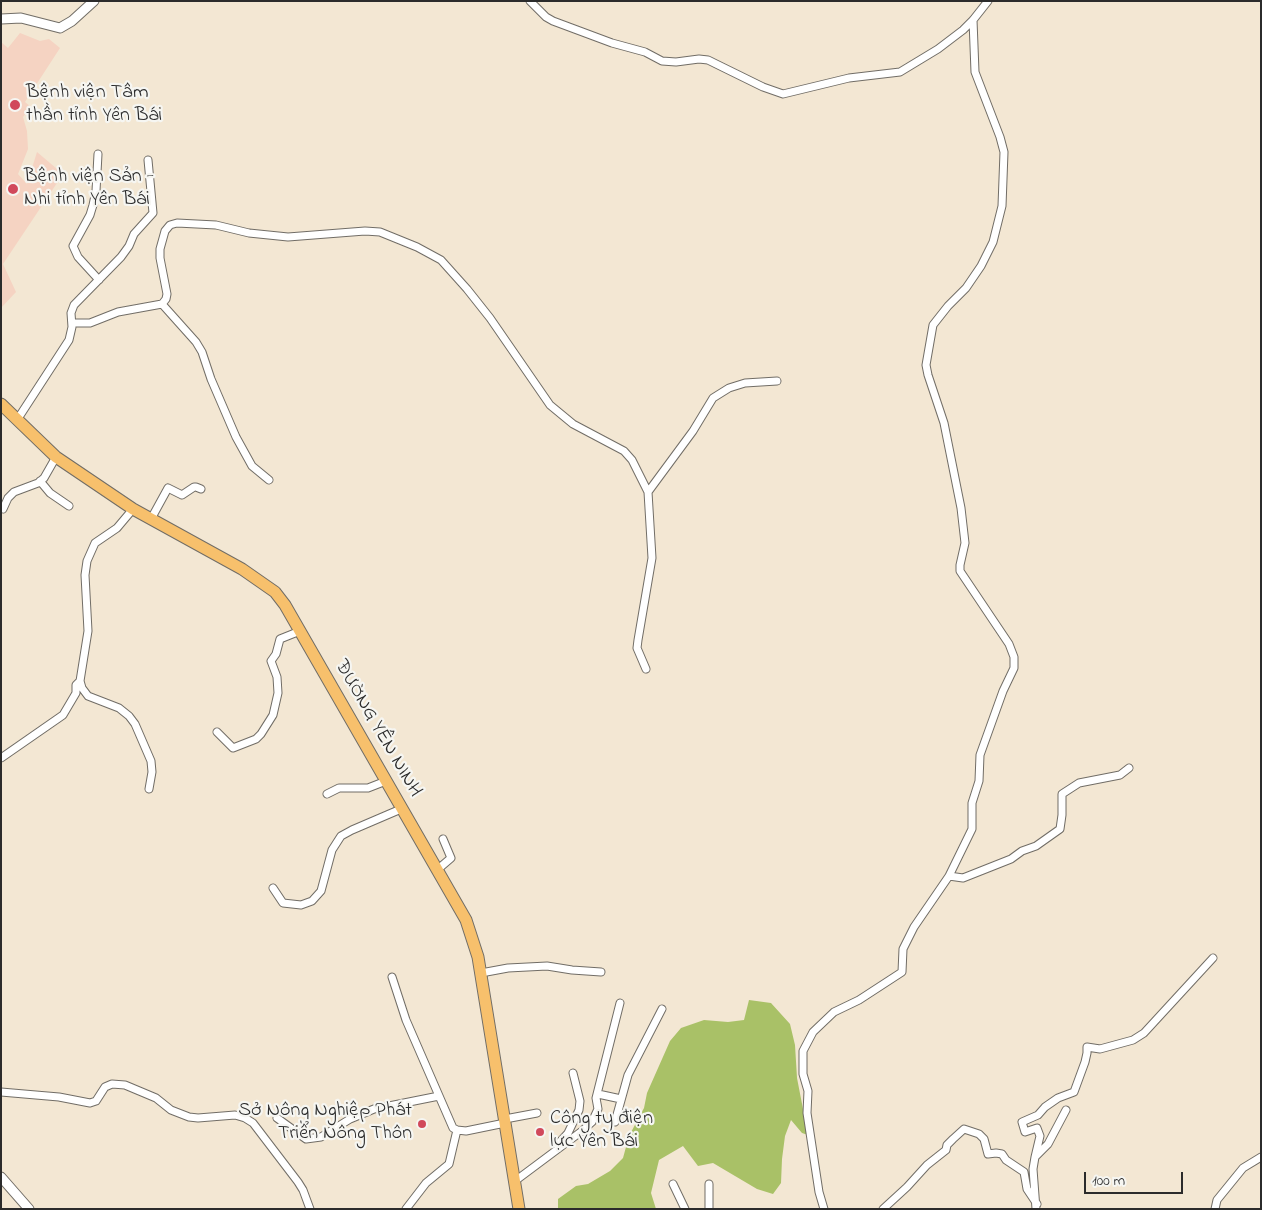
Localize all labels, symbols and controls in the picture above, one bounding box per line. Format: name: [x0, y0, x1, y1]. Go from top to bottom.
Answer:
place label: Bệnh viện Tâm thần tỉnh Yên Bái: [26, 82, 162, 129]
marker: Bệnh viện Tâm thần tỉnh Yên Bái: [8, 98, 22, 112]
place label: Bệnh viện Sản - Nhi tỉnh Yên Bái: [24, 166, 154, 213]
marker: Bệnh viện Sản - Nhi tỉnh Yên Bái: [6, 182, 20, 196]
street label: ĐƯỜNG YÊN NINH: [328, 656, 426, 802]
place label: Sở Nông Nghiệp Phát Triển Nông Thôn: [238, 1100, 412, 1147]
place label: Công ty điện lực Yên Bái: [550, 1108, 653, 1155]
marker: Sở Nông Nghiệp Phát Triển Nông Thôn: [416, 1118, 428, 1130]
marker: Công ty điện lực Yên Bái: [534, 1126, 546, 1138]
scale bar: [1087, 1162, 1186, 1194]
text: 100 m: [1092, 1170, 1125, 1192]

